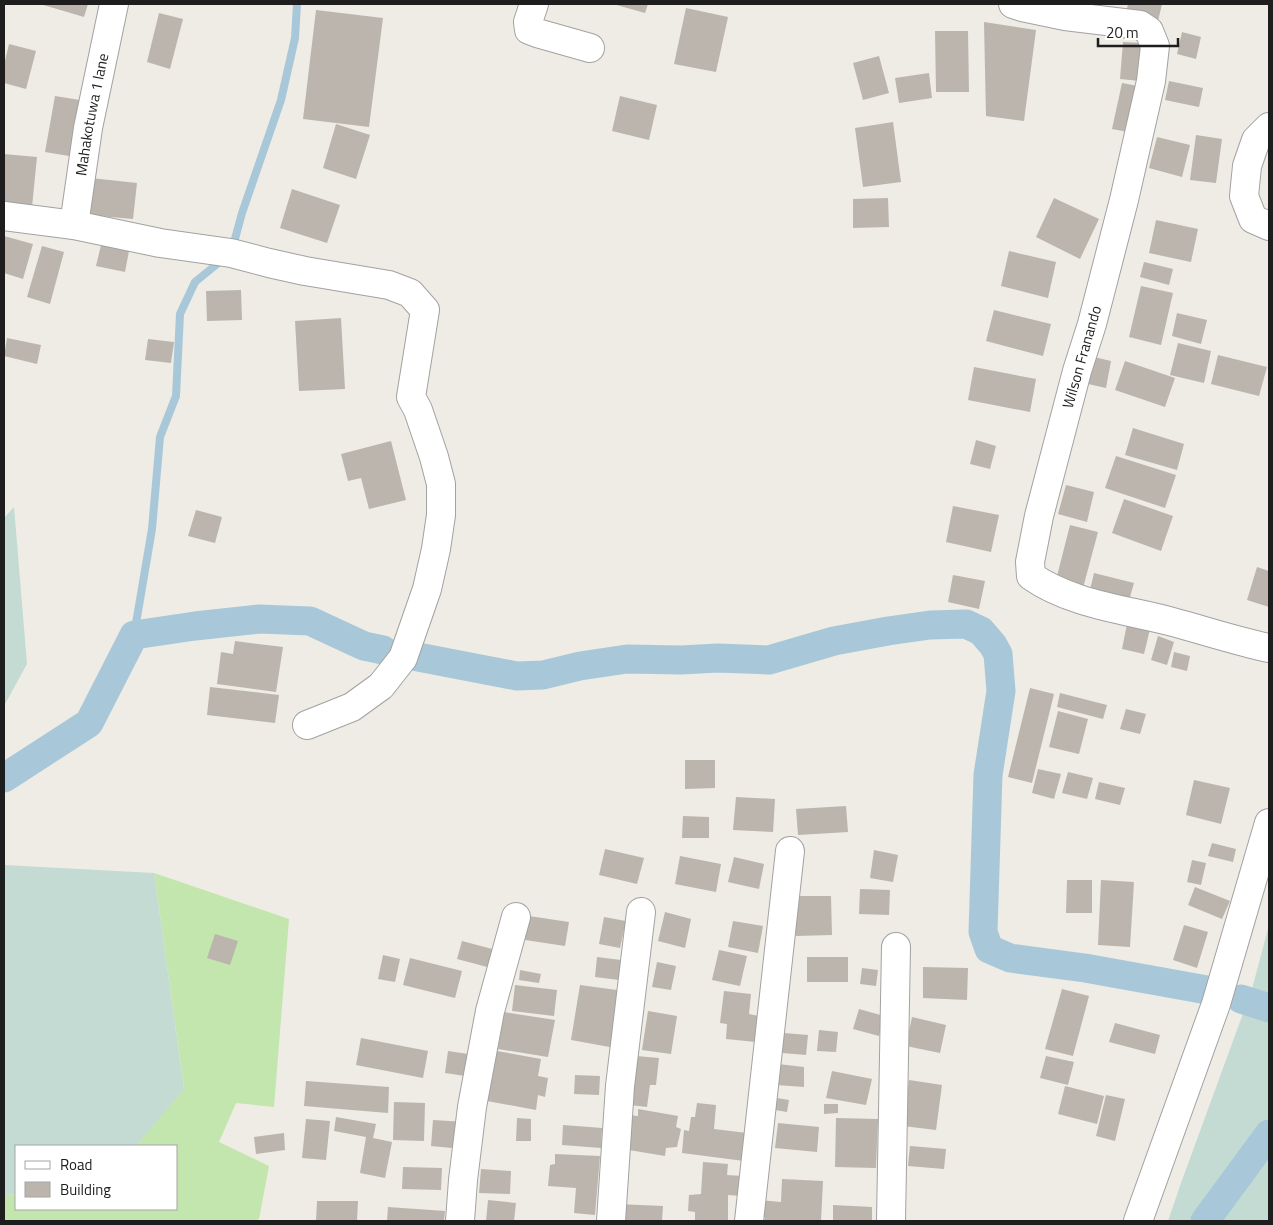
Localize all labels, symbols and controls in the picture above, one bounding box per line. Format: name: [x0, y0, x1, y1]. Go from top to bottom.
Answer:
scale bar: [1098, 15, 1178, 47]
text: 20 m: [1106, 21, 1139, 44]
street label: Mahakotuwa 1 lane: [69, 51, 114, 177]
street label: Wilson Franando: [1056, 303, 1107, 411]
legend: [15, 1145, 178, 1210]
text: Road: [60, 1153, 92, 1176]
text: Building: [60, 1178, 111, 1201]

